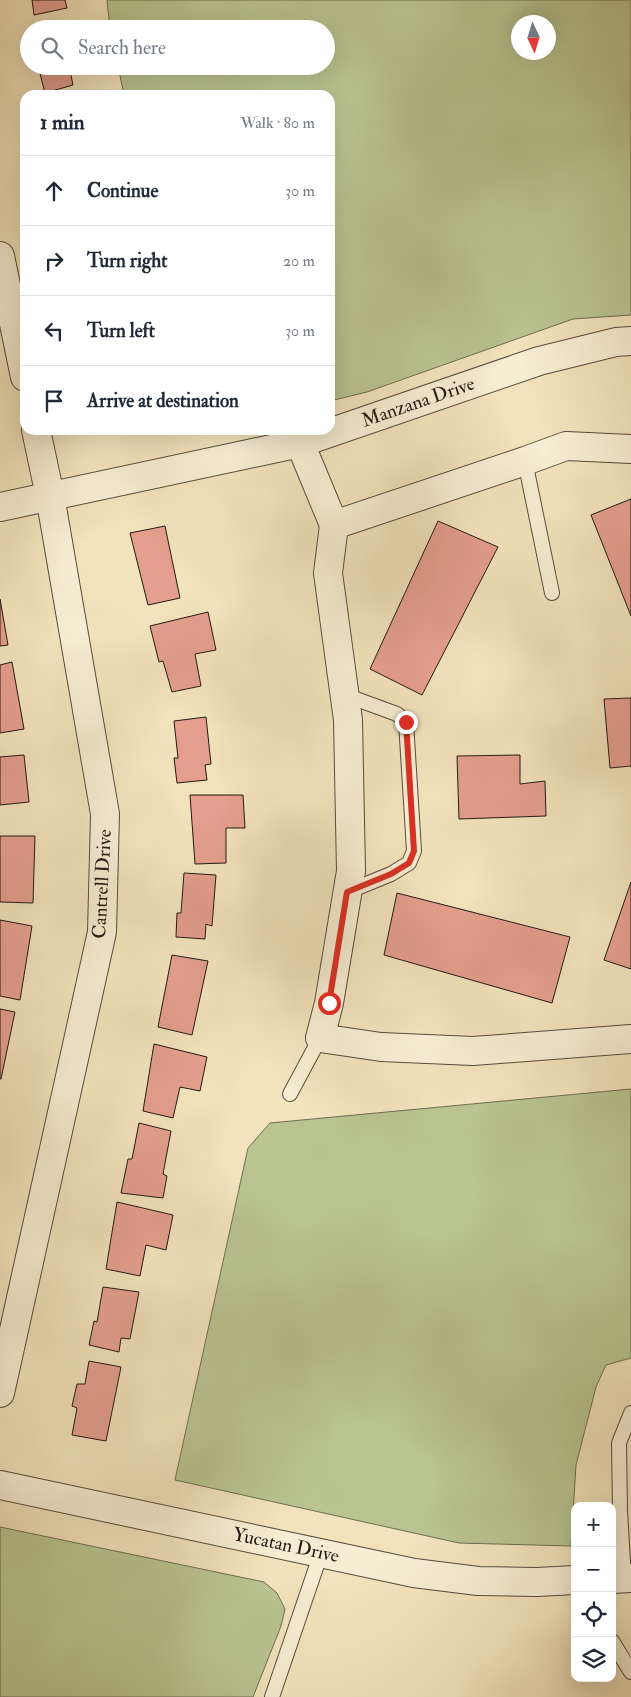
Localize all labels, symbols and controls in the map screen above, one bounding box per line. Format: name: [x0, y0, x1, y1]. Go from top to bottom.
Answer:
north arrow: [511, 15, 556, 60]
search box: [20, 20, 335, 75]
icon: search: [38, 34, 66, 62]
text: Search here: [78, 36, 166, 60]
text: 1 min: [40, 109, 85, 136]
text: Walk · 80 m: [240, 113, 315, 133]
icon: ahead: [40, 177, 68, 205]
text: Continue: [87, 179, 158, 203]
text: 30 m: [285, 181, 315, 201]
icon: right: [40, 247, 68, 275]
text: Turn right: [87, 249, 167, 273]
text: 20 m: [283, 251, 315, 271]
icon: left: [40, 317, 68, 345]
text: Turn left: [87, 319, 155, 343]
text: 30 m: [285, 321, 315, 341]
street label: Manzana Drive: [358, 371, 478, 433]
icon: arrive: [40, 387, 68, 415]
text: Arrive at destination: [87, 389, 239, 413]
route end: [395, 711, 418, 734]
street label: Cantrell Drive: [87, 829, 117, 939]
route start: [318, 992, 341, 1015]
map controls: [571, 1502, 616, 1682]
button: +: [571, 1502, 616, 1547]
street label: Yucatan Drive: [231, 1522, 341, 1568]
button: −: [571, 1547, 616, 1592]
button: locate: [571, 1592, 616, 1637]
button: layers: [571, 1637, 616, 1682]

